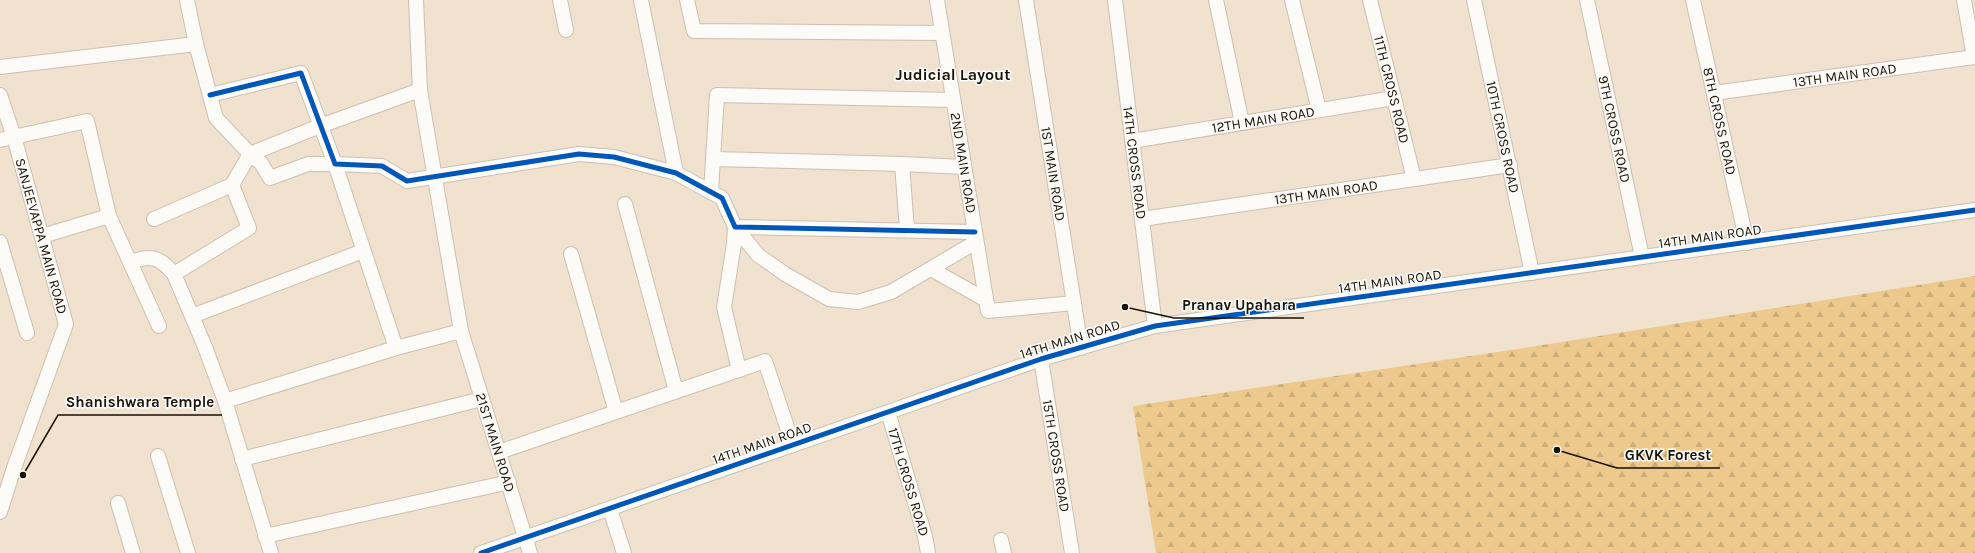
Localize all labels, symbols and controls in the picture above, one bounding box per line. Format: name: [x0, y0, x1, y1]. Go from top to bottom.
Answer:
street label: 11TH CROSS ROAD: [1370, 34, 1413, 145]
street label: 13TH MAIN ROAD: [1792, 60, 1898, 91]
district label: Judicial Layout: [896, 65, 1010, 84]
street label: 8TH CROSS ROAD: [1699, 66, 1740, 177]
street label: 9TH CROSS ROAD: [1594, 74, 1634, 184]
street label: 10TH CROSS ROAD: [1482, 79, 1523, 195]
street label: 12TH MAIN ROAD: [1211, 103, 1316, 137]
street label: 14TH CROSS ROAD: [1119, 105, 1150, 220]
street label: 2ND MAIN ROAD: [947, 111, 980, 215]
street label: 1ST MAIN ROAD: [1037, 126, 1069, 222]
street label: SANJEEVAPPA MAIN ROAD: [11, 156, 71, 316]
street label: 13TH MAIN ROAD: [1273, 177, 1379, 208]
street label: 14TH MAIN ROAD: [1658, 221, 1763, 252]
street label: 14TH MAIN ROAD: [1338, 266, 1443, 297]
callout: Pranav Upahara: [1174, 291, 1304, 318]
text: Pranav Upahara: [1182, 296, 1296, 314]
street label: 14TH MAIN ROAD: [1018, 316, 1122, 363]
callout: Shanishwara Temple: [58, 388, 222, 415]
street label: 21ST MAIN ROAD: [472, 391, 519, 494]
text: Shanishwara Temple: [66, 393, 214, 411]
street label: 15TH CROSS ROAD: [1039, 398, 1073, 513]
street label: 14TH MAIN ROAD: [710, 419, 814, 468]
street label: 17TH CROSS ROAD: [884, 426, 933, 538]
callout: GKVK Forest: [1617, 441, 1720, 468]
text: GKVK Forest: [1625, 446, 1711, 464]

